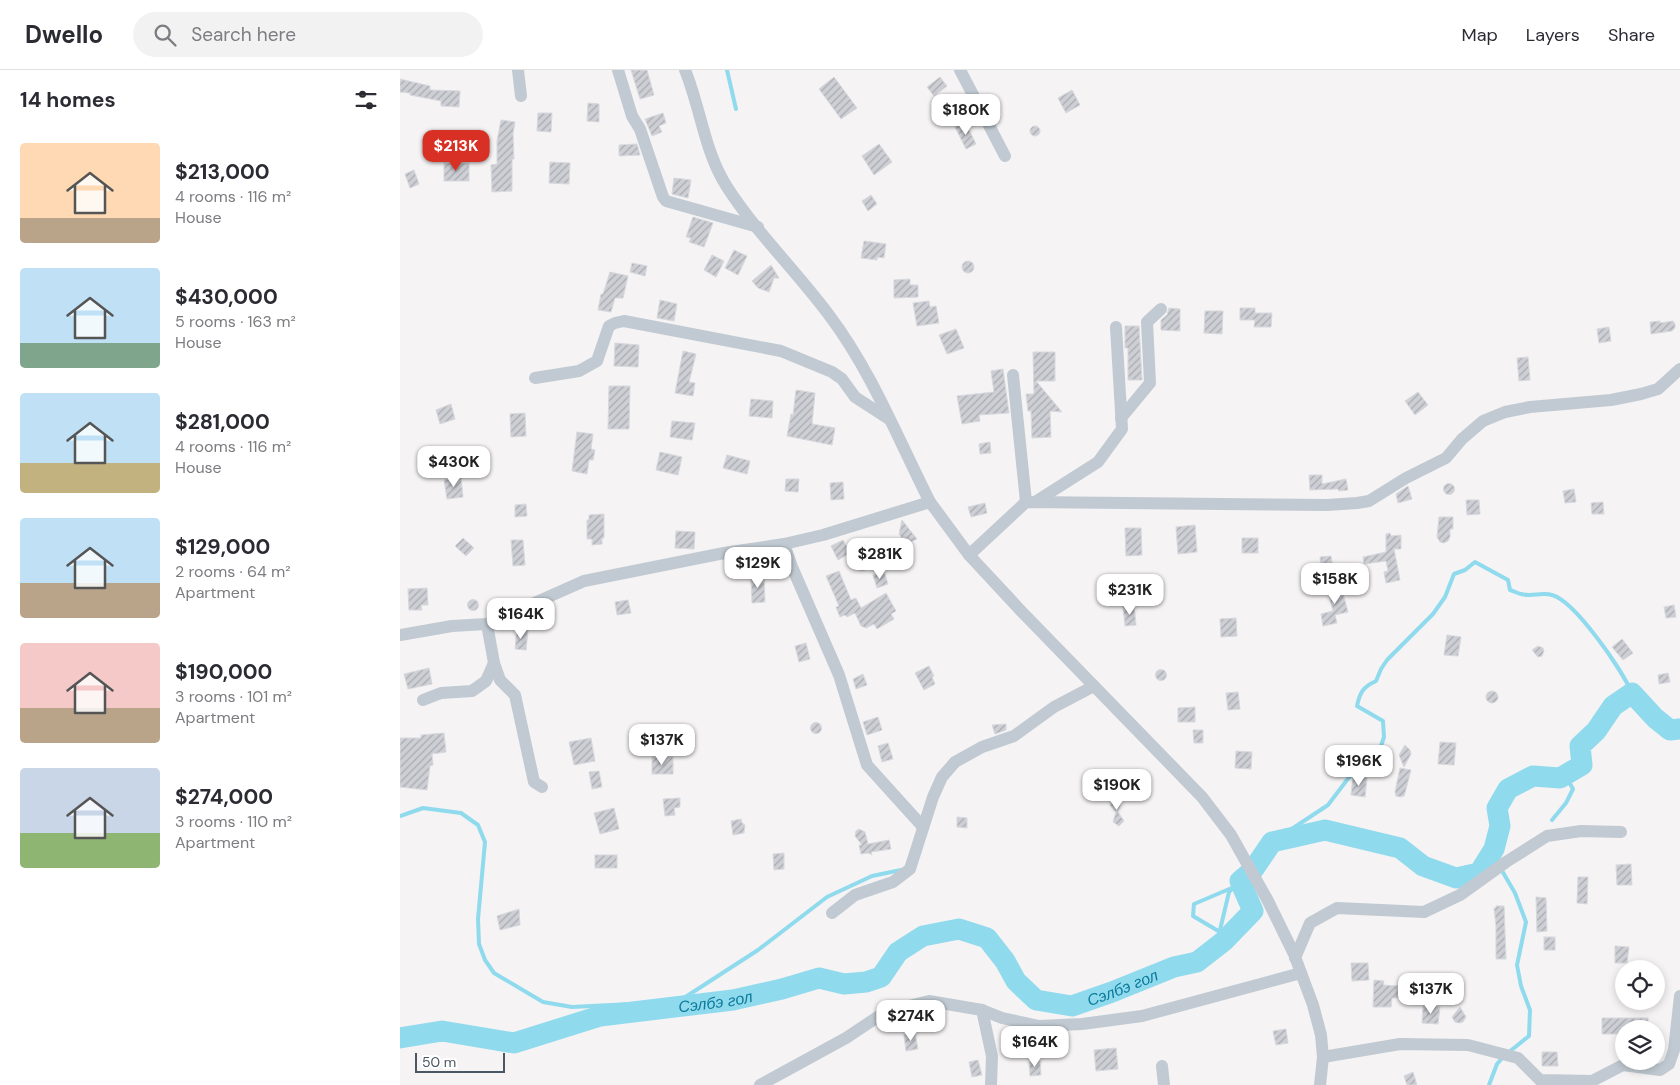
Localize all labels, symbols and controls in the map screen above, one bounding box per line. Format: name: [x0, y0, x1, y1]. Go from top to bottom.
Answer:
search box: [133, 12, 483, 57]
text: Dwello: [25, 19, 103, 50]
icon: search: [151, 21, 179, 49]
text: Search here: [191, 22, 296, 47]
text: Map: [1462, 23, 1498, 47]
text: Layers: [1526, 23, 1580, 47]
text: Share: [1608, 23, 1655, 47]
text: 14 homes: [20, 86, 116, 114]
icon: filters: [352, 86, 380, 114]
pin: $180K: [931, 93, 1001, 136]
text: $180K: [942, 99, 990, 120]
pin: $213K: [421, 129, 491, 172]
text: $213K: [434, 135, 478, 156]
text: $213,000: [175, 158, 270, 186]
icon: home: [60, 163, 120, 223]
text: 4 rooms · 116 m²: [175, 186, 291, 207]
text: House: [175, 207, 222, 228]
text: $430,000: [175, 283, 278, 311]
icon: home: [60, 288, 120, 348]
text: 5 rooms · 163 m²: [175, 311, 296, 332]
text: House: [175, 332, 222, 353]
text: $281,000: [175, 408, 270, 436]
icon: home: [60, 413, 120, 473]
text: 4 rooms · 116 m²: [175, 436, 291, 457]
pin: $430K: [419, 446, 489, 488]
text: $430K: [428, 451, 480, 472]
text: House: [175, 457, 222, 478]
text: $129,000: [175, 533, 270, 561]
icon: home: [60, 538, 120, 598]
pin: $281K: [845, 538, 915, 580]
text: $281K: [858, 543, 902, 564]
pin: $129K: [723, 546, 793, 589]
text: $129K: [735, 552, 781, 573]
text: 2 rooms · 64 m²: [175, 561, 291, 582]
pin: $158K: [1300, 562, 1370, 605]
text: $158K: [1312, 568, 1358, 589]
pin: $231K: [1095, 574, 1165, 616]
text: $231K: [1108, 579, 1152, 600]
text: Apartment: [175, 582, 255, 603]
pin: $164K: [486, 598, 556, 640]
text: $164K: [498, 603, 544, 624]
text: $190,000: [175, 658, 272, 686]
icon: home: [60, 663, 120, 723]
text: 3 rooms · 101 m²: [175, 686, 292, 707]
text: Apartment: [175, 707, 255, 728]
pin: $137K: [627, 724, 697, 766]
text: $137K: [640, 729, 684, 750]
pin: $196K: [1324, 744, 1394, 787]
text: $196K: [1336, 750, 1382, 771]
pin: $190K: [1082, 768, 1152, 811]
text: $190K: [1093, 774, 1141, 795]
text: $274,000: [175, 783, 273, 811]
icon: home: [60, 788, 120, 848]
text: 3 rooms · 110 m²: [175, 811, 292, 832]
text: Apartment: [175, 832, 255, 853]
map controls: [1615, 960, 1665, 1070]
button: locate: [1615, 960, 1665, 1010]
water label: Сэлбэ гол: [1084, 964, 1161, 1010]
pin: $137K: [1396, 972, 1466, 1015]
text: $137K: [1409, 978, 1453, 999]
water label: Сэлбэ гол: [677, 985, 755, 1017]
pin: $274K: [876, 1000, 946, 1042]
text: $274K: [887, 1005, 935, 1026]
button: layers: [1615, 1020, 1665, 1070]
pin: $164K: [1000, 1026, 1070, 1068]
text: $164K: [1012, 1031, 1058, 1052]
scale bar: [415, 1050, 505, 1073]
text: 50 m: [422, 1053, 456, 1071]

